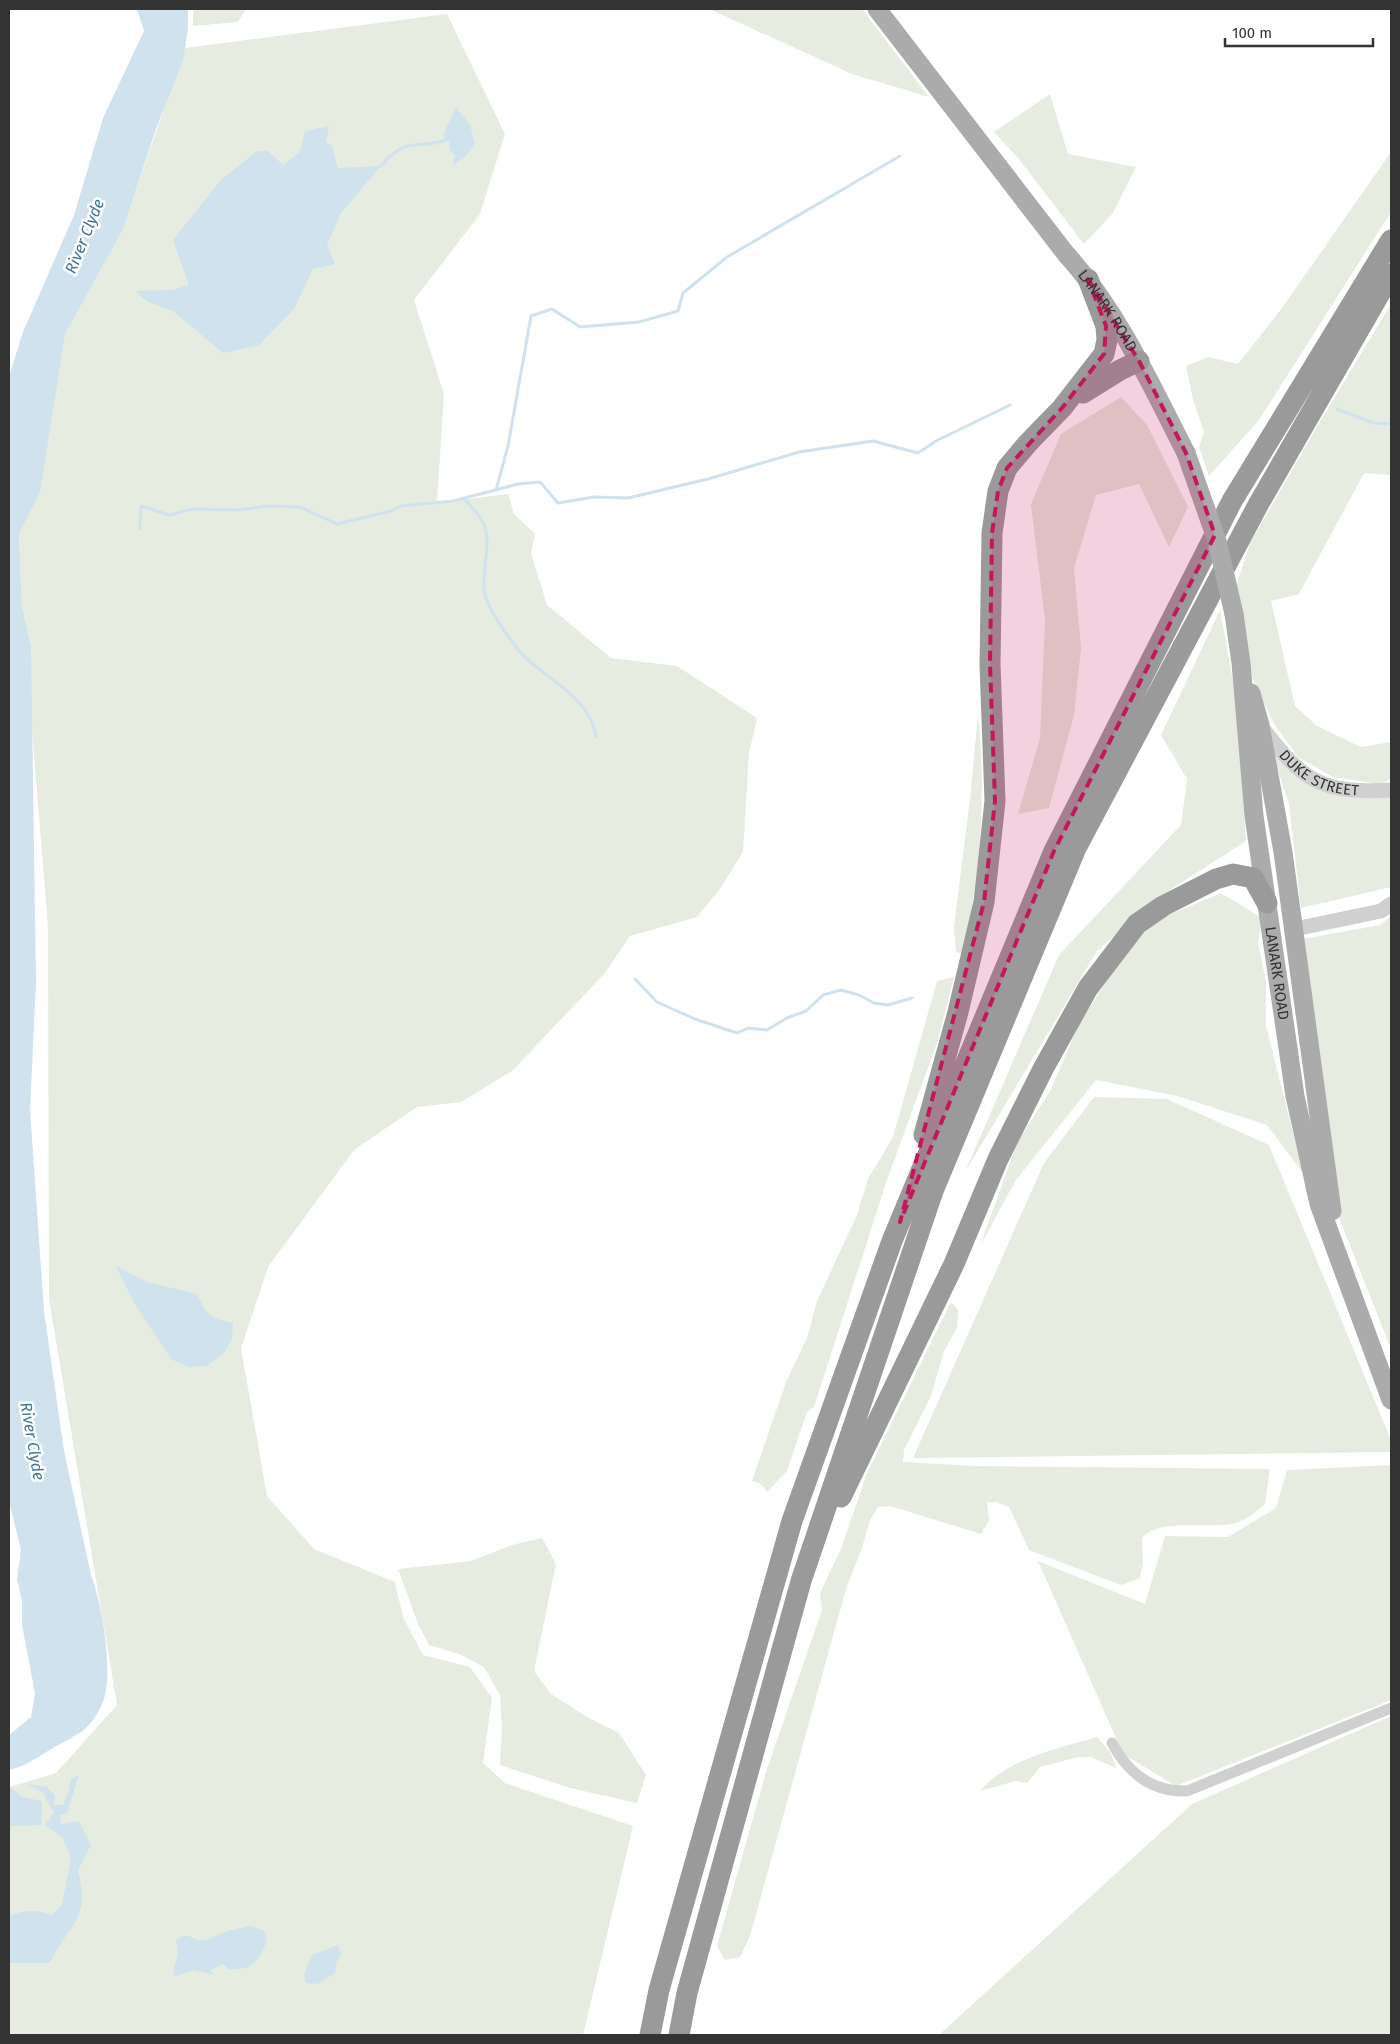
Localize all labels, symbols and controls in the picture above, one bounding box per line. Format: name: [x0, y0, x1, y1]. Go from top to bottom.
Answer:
scale bar: [1225, 15, 1372, 47]
text: 100 m: [1232, 24, 1272, 42]
water label: River Clyde: [61, 196, 108, 276]
street label: LANARK ROAD: [1074, 266, 1141, 355]
street label: DUKE STREET: [1275, 746, 1360, 799]
street label: LANARK ROAD: [1261, 925, 1293, 1021]
water label: River Clyde: [16, 1401, 49, 1482]

